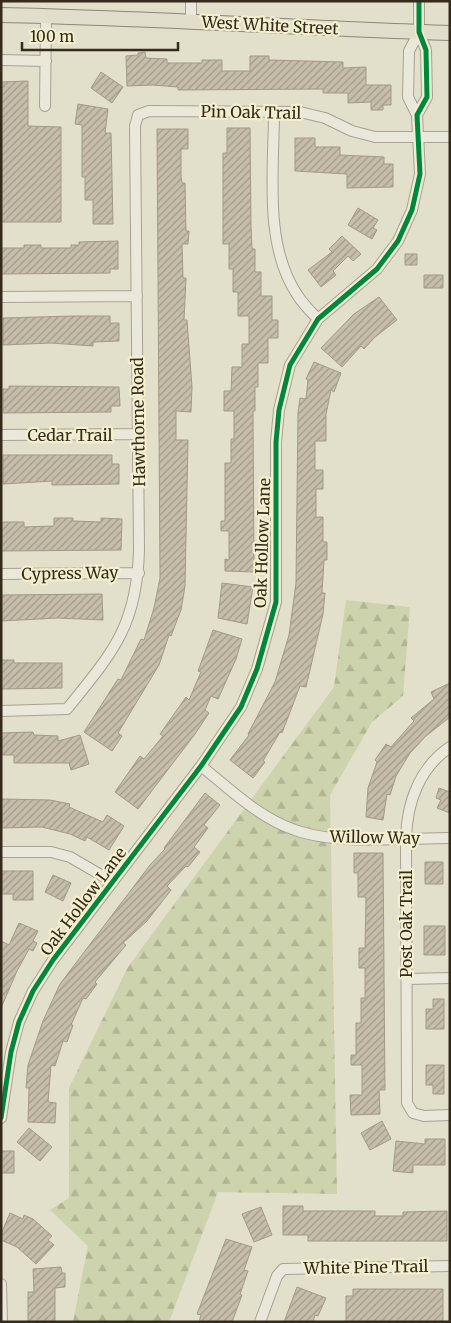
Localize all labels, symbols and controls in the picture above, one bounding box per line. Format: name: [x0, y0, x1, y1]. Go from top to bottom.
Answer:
street label: West White Street: [200, 11, 340, 39]
scale bar: [22, 20, 179, 52]
text: 100 m: [30, 27, 74, 46]
street label: Pin Oak Trail: [200, 101, 302, 123]
street label: Hawthorne Road: [127, 357, 149, 487]
street label: Cedar Trail: [27, 425, 113, 445]
street label: Oak Hollow Lane: [250, 478, 274, 608]
street label: Cypress Way: [21, 562, 119, 584]
street label: Willow Way: [329, 826, 421, 848]
street label: Oak Hollow Lane: [36, 843, 130, 959]
street label: Post Oak Trail: [396, 870, 416, 978]
street label: White Pine Trail: [302, 1256, 429, 1278]

